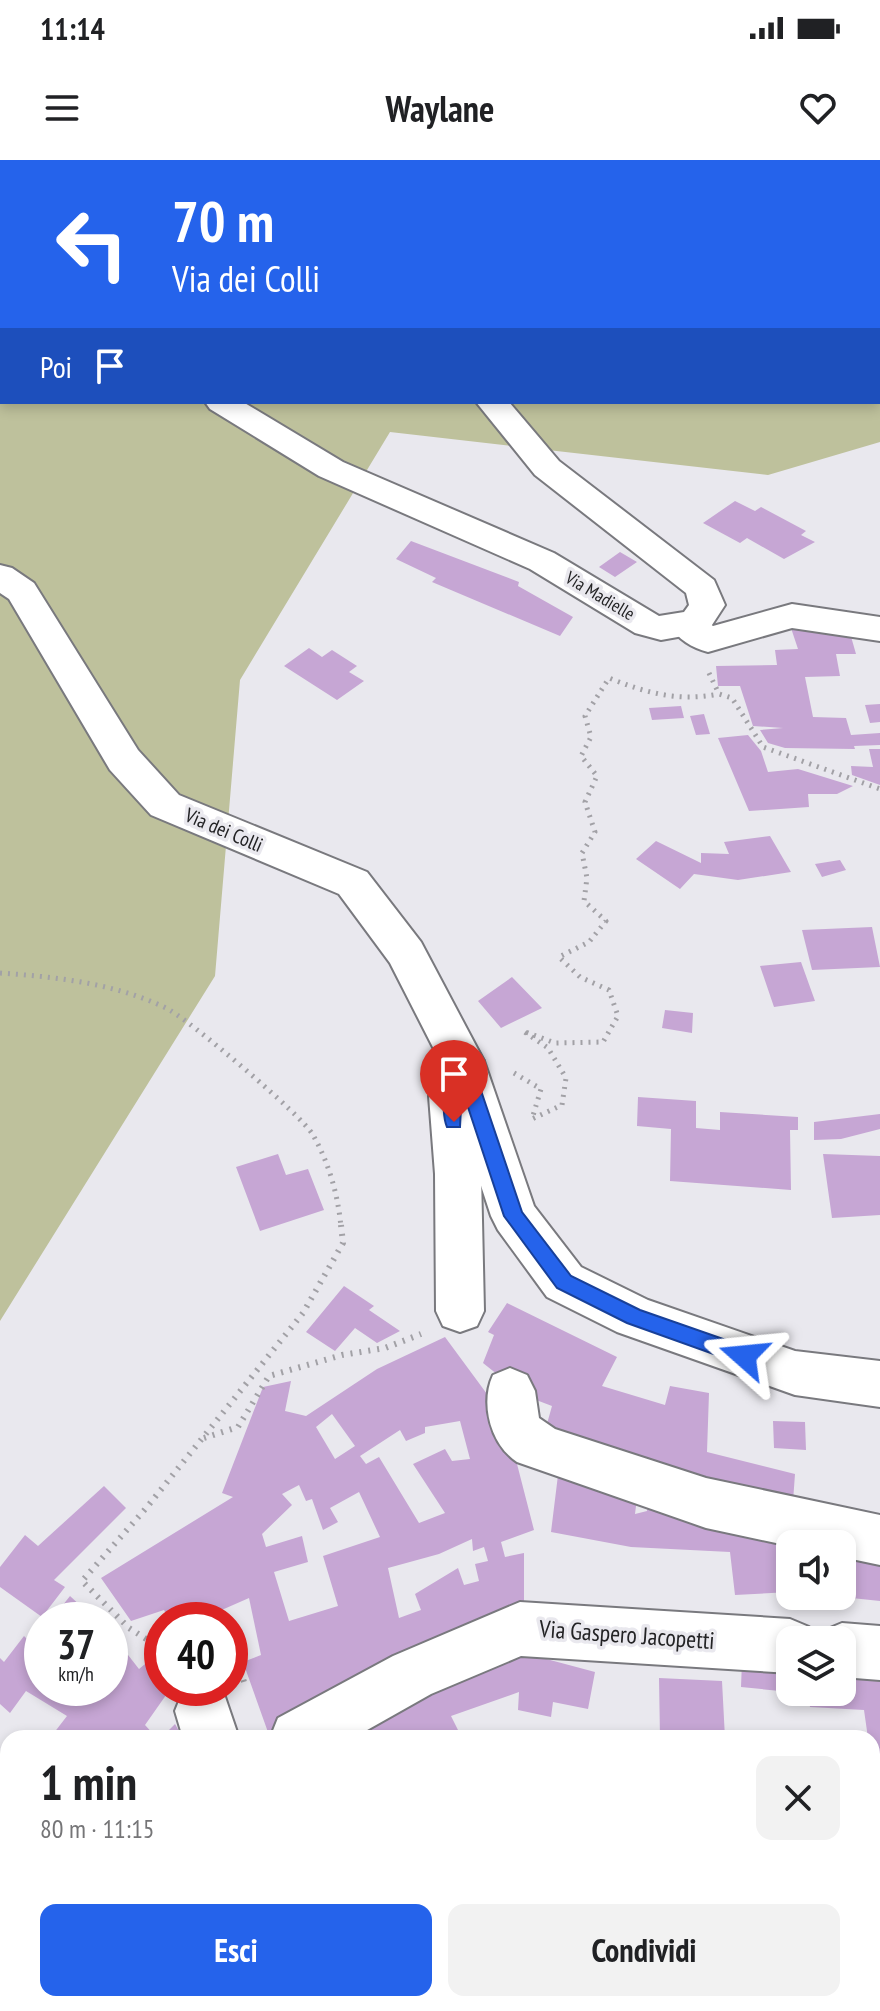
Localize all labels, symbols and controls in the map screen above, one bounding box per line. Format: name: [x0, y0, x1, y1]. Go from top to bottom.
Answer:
text: 11:14: [40, 9, 105, 48]
text: Waylane: [386, 85, 494, 132]
icon: menu: [40, 86, 84, 130]
icon: heart: [796, 86, 840, 130]
text: 70 m: [172, 185, 274, 257]
icon: left: [40, 192, 144, 296]
text: Via dei Colli: [172, 255, 320, 302]
icon: arrive: [88, 344, 132, 388]
text: Poi: [40, 347, 72, 386]
street label: Via Madielle: [561, 565, 639, 625]
street label: Via dei Colli: [180, 802, 267, 858]
pin: [420, 1040, 488, 1122]
icon: arrive: [432, 1052, 476, 1096]
position arrow: [702, 1314, 786, 1398]
map controls: [776, 1530, 856, 1706]
button: sound: [776, 1530, 856, 1610]
speed limit sign: 40: [144, 1602, 248, 1706]
street label: Via Gaspero Jacopetti: [537, 1613, 716, 1656]
text: 37: [57, 1618, 95, 1670]
button: layers: [776, 1626, 856, 1706]
text: km/h: [58, 1661, 94, 1687]
text: 1 min: [40, 1751, 137, 1813]
button: close: [756, 1756, 840, 1840]
text: 80 m · 11:15: [40, 1812, 155, 1845]
button: Esci: [40, 1904, 432, 1996]
button: Condividi: [448, 1904, 840, 1996]

